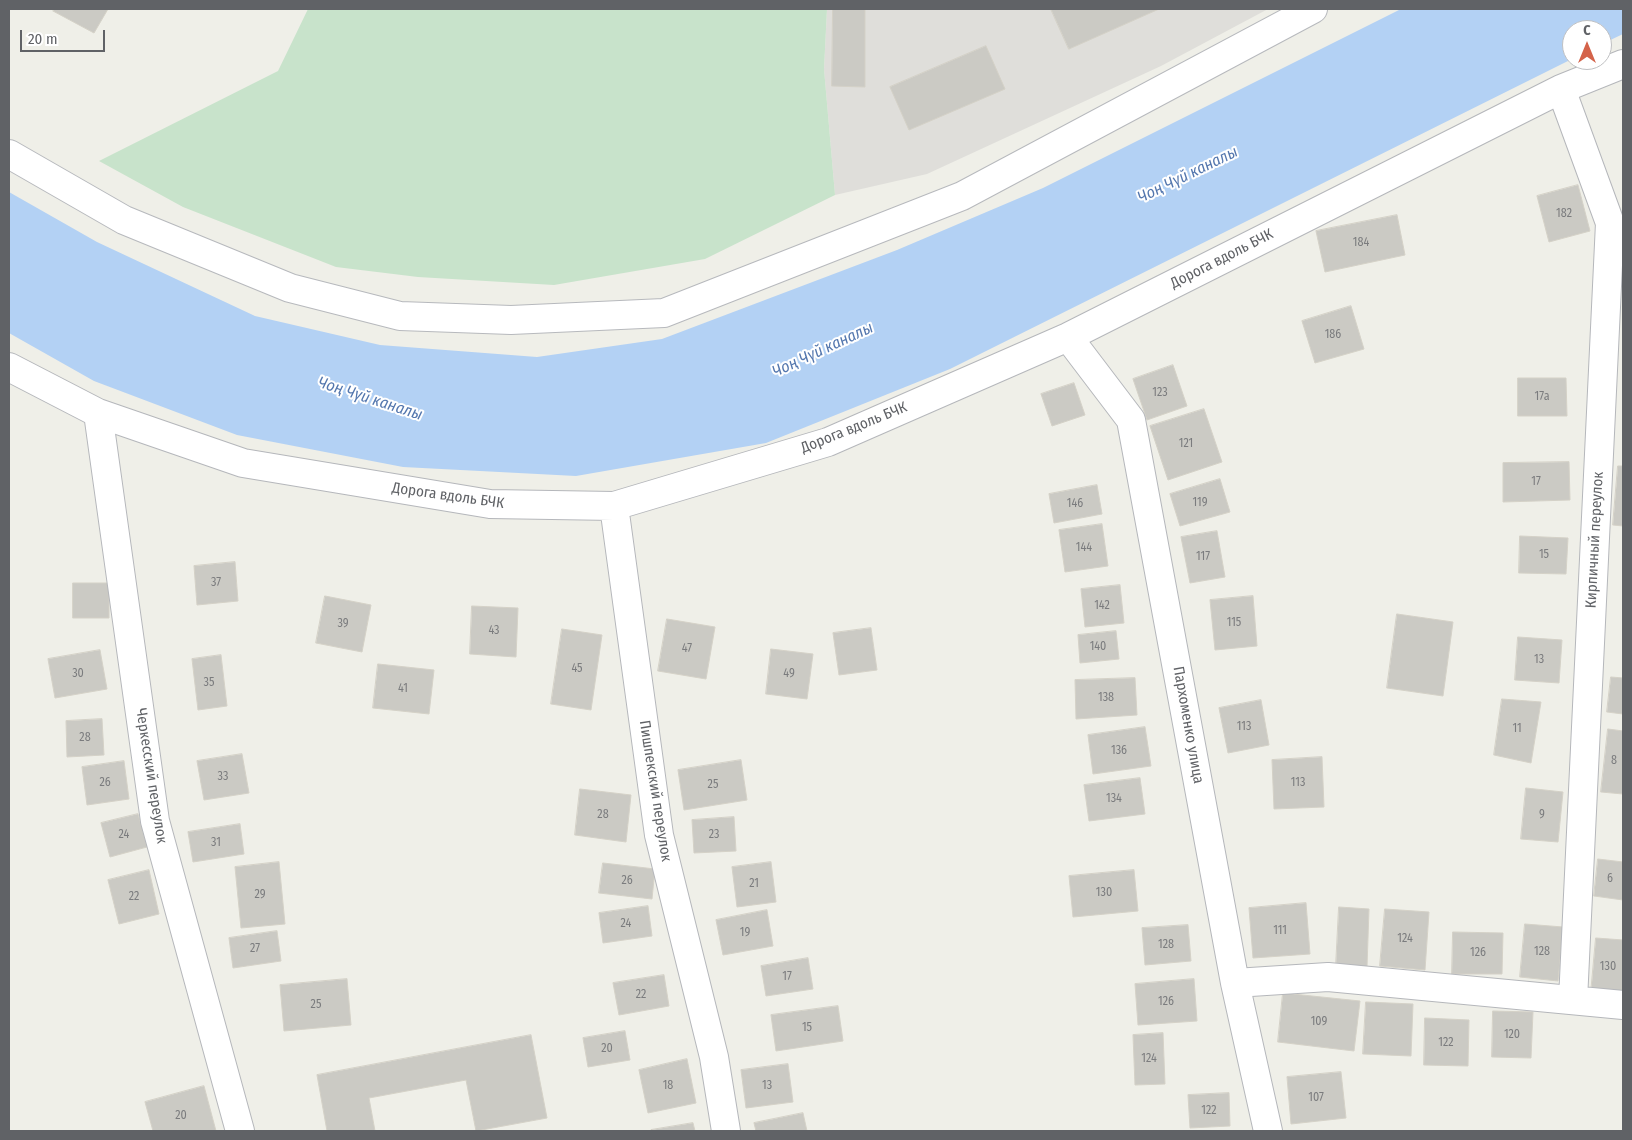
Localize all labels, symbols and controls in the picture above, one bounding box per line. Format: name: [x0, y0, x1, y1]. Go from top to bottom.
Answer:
scale bar: [22, 20, 108, 52]
north arrow: [1562, 20, 1612, 70]
text: С: [1583, 22, 1591, 39]
text: 20 m: [28, 30, 58, 48]
water label: Чоң Чүй каналы: [1135, 143, 1241, 207]
house number: 182: [1556, 207, 1572, 221]
street label: Дорога вдоль БЧК: [1168, 225, 1276, 293]
house number: 184: [1353, 236, 1369, 250]
water label: Чоң Чүй каналы: [770, 318, 876, 382]
house number: 186: [1325, 328, 1341, 342]
water label: Чоң Чүй каналы: [315, 373, 425, 425]
house number: 123: [1152, 386, 1168, 400]
house number: 17a: [1534, 390, 1550, 404]
street label: Дорога вдоль БЧК: [798, 398, 910, 458]
house number: 121: [1179, 437, 1193, 451]
street label: Кирпичный переулок: [1582, 471, 1608, 609]
house number: 17: [1531, 475, 1541, 489]
street label: Дорога вдоль БЧК: [391, 479, 505, 513]
house number: 119: [1192, 496, 1208, 510]
house number: 146: [1067, 497, 1083, 511]
house number: 144: [1076, 541, 1092, 555]
house number: 15: [1539, 548, 1549, 562]
house number: 117: [1196, 550, 1210, 564]
house number: 37: [211, 576, 221, 590]
house number: 142: [1094, 599, 1110, 613]
house number: 115: [1227, 616, 1241, 630]
house number: 39: [337, 617, 349, 631]
house number: 43: [488, 624, 500, 638]
house number: 140: [1090, 640, 1106, 654]
house number: 47: [682, 642, 692, 656]
house number: 13: [1534, 653, 1544, 667]
house number: 45: [571, 662, 583, 676]
street label: Пархоменко улица: [1169, 665, 1207, 785]
house number: 30: [72, 667, 84, 681]
house number: 49: [783, 667, 795, 681]
house number: 35: [204, 676, 214, 690]
house number: 41: [398, 682, 408, 696]
house number: 138: [1098, 691, 1114, 705]
street label: Черкесский переулок: [131, 707, 171, 845]
street label: Пишпекский переулок: [635, 719, 675, 863]
house number: 113: [1237, 720, 1251, 734]
house number: 11: [1512, 722, 1522, 736]
house number: 28: [79, 731, 91, 745]
house number: 136: [1111, 744, 1127, 758]
house number: 8: [1611, 754, 1617, 768]
house number: 33: [218, 770, 228, 784]
house number: 26: [99, 776, 111, 790]
house number: 113: [1291, 776, 1305, 790]
house number: 25: [708, 778, 718, 792]
house number: 134: [1106, 792, 1122, 806]
house number: 28: [597, 808, 609, 822]
house number: 9: [1539, 808, 1545, 822]
house number: 24: [119, 828, 129, 842]
house number: 23: [709, 828, 719, 842]
house number: 31: [211, 836, 221, 850]
house number: 6: [1607, 872, 1613, 886]
house number: 26: [621, 874, 633, 888]
house number: 21: [749, 877, 759, 891]
house number: 130: [1096, 886, 1112, 900]
house number: 29: [254, 888, 266, 902]
house number: 22: [129, 890, 139, 904]
house number: 24: [621, 917, 631, 931]
house number: 111: [1273, 924, 1287, 938]
house number: 19: [740, 926, 750, 940]
house number: 124: [1397, 932, 1413, 946]
house number: 128: [1158, 938, 1174, 952]
house number: 27: [250, 942, 260, 956]
house number: 128: [1534, 945, 1550, 959]
house number: 126: [1470, 946, 1486, 960]
house number: 130: [1600, 960, 1616, 974]
house number: 17: [782, 970, 792, 984]
house number: 22: [636, 988, 646, 1002]
house number: 126: [1158, 995, 1174, 1009]
house number: 25: [311, 998, 321, 1012]
house number: 109: [1311, 1015, 1327, 1029]
house number: 15: [802, 1021, 812, 1035]
house number: 120: [1504, 1028, 1520, 1042]
house number: 122: [1438, 1036, 1454, 1050]
house number: 20: [601, 1042, 613, 1056]
house number: 124: [1141, 1052, 1157, 1066]
house number: 18: [663, 1079, 673, 1093]
house number: 13: [762, 1079, 772, 1093]
house number: 107: [1308, 1091, 1324, 1105]
house number: 122: [1201, 1104, 1217, 1118]
house number: 20: [175, 1109, 187, 1123]

